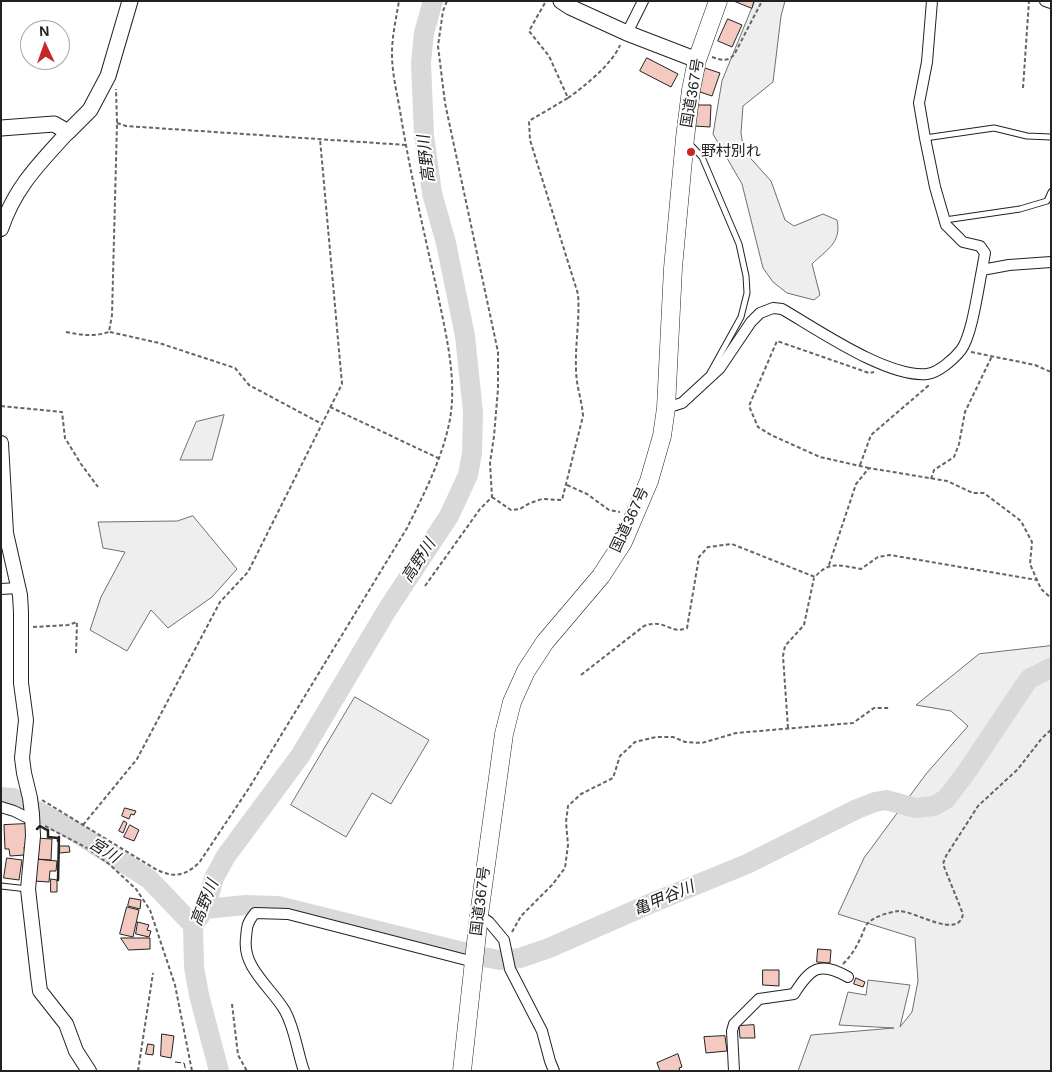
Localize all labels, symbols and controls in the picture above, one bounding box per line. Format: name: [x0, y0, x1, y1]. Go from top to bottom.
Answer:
north arrow: [20, 20, 70, 70]
text: N: [39, 23, 50, 39]
street label: 国道367号: [678, 57, 708, 129]
water label: 高野川: [415, 134, 439, 184]
place label: 野村別れ: [701, 143, 761, 161]
marker: 野村別れ: [685, 146, 697, 158]
street label: 国道367号: [607, 484, 653, 556]
water label: 高野川: [398, 536, 440, 586]
water label: 宮川: [85, 834, 123, 868]
street label: 国道367号: [468, 865, 494, 937]
water label: 高野川: [187, 877, 223, 929]
water label: 亀甲谷川: [631, 878, 697, 920]

